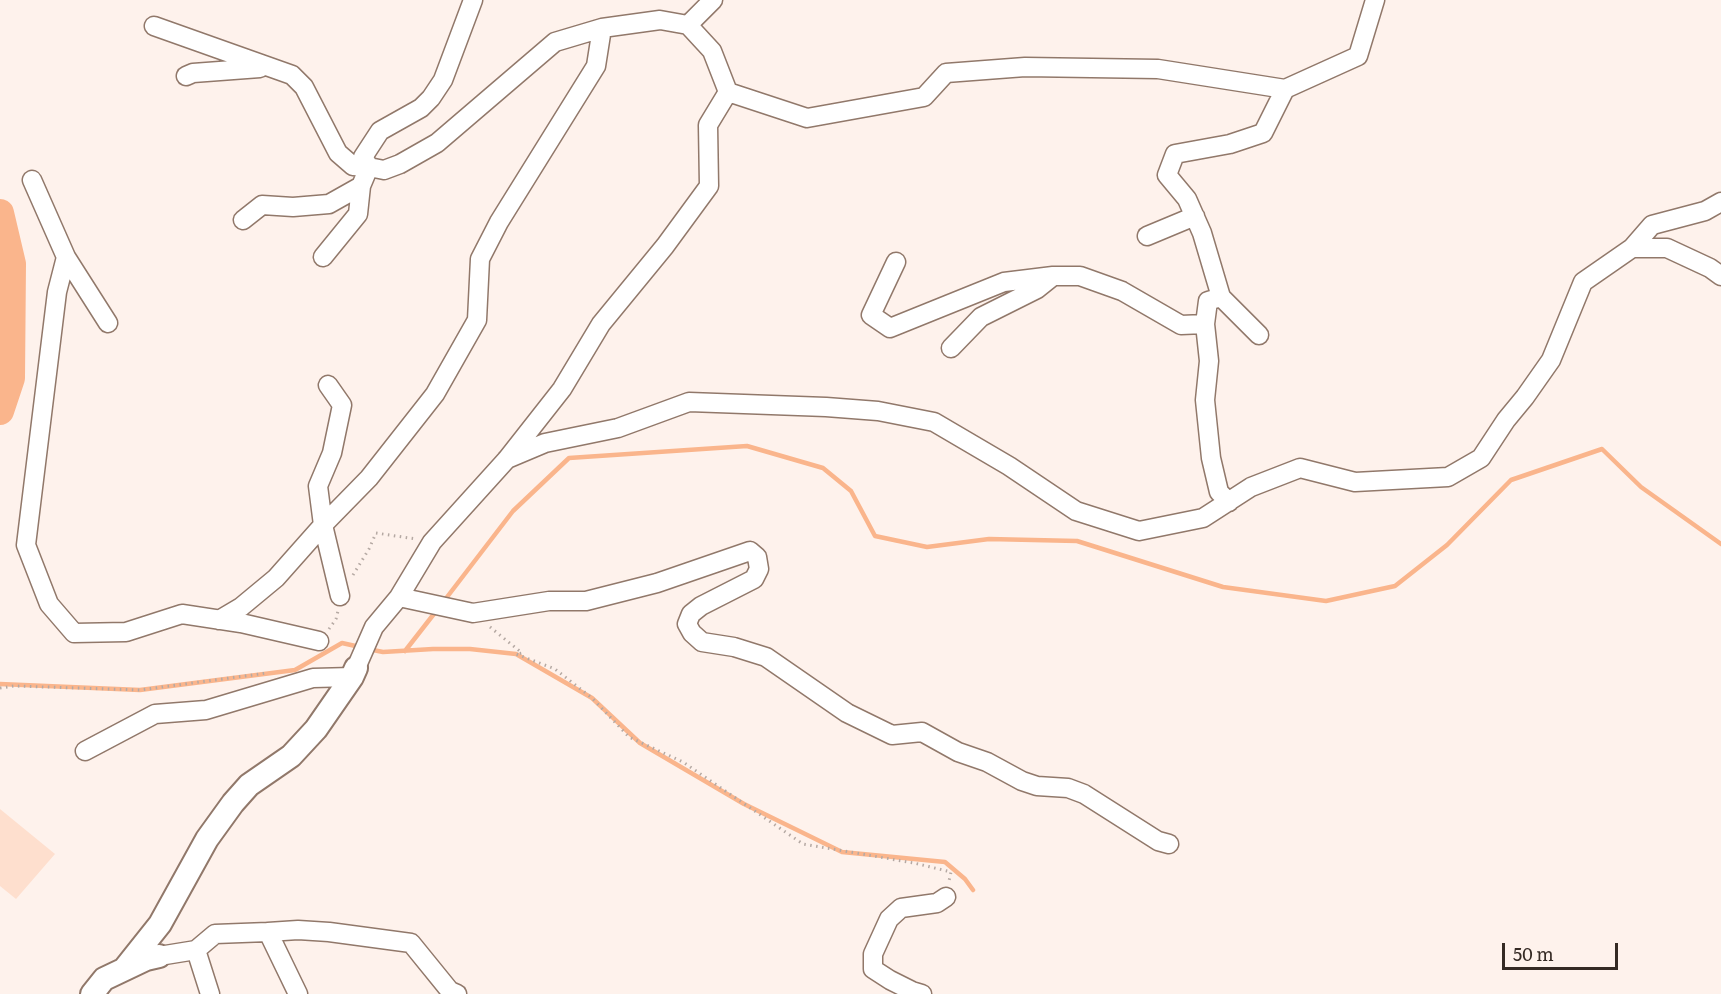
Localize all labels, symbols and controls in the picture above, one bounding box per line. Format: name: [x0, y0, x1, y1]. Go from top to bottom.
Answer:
scale bar: [1505, 931, 1620, 969]
text: 50 m: [1513, 940, 1554, 967]

